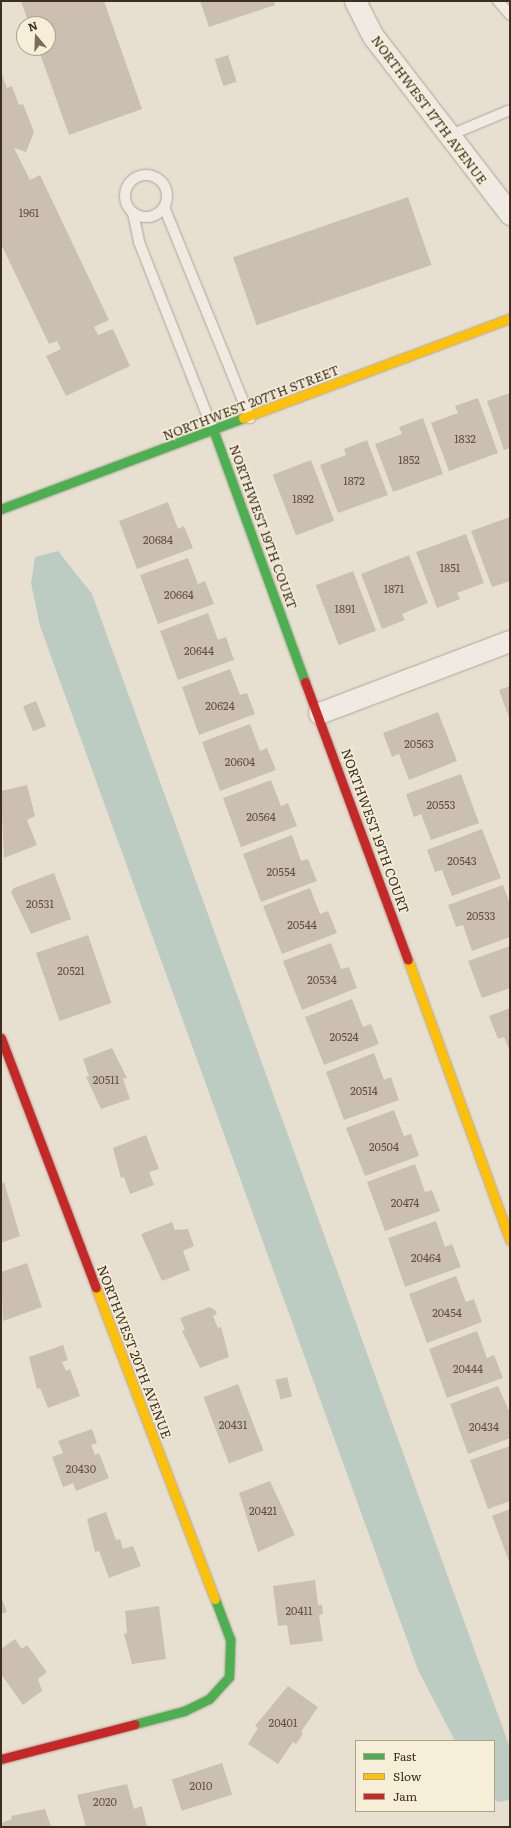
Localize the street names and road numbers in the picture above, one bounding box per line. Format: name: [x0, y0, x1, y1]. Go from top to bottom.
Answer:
street label: NORTHWEST 17TH AVENUE: [368, 33, 490, 187]
street label: NORTHWEST 207TH STREET: [161, 362, 341, 444]
street label: NORTHWEST 19TH COURT: [226, 442, 300, 612]
street label: NORTHWEST 19TH COURT: [338, 746, 412, 916]
street label: NORTHWEST 20TH AVENUE: [94, 1263, 174, 1441]

